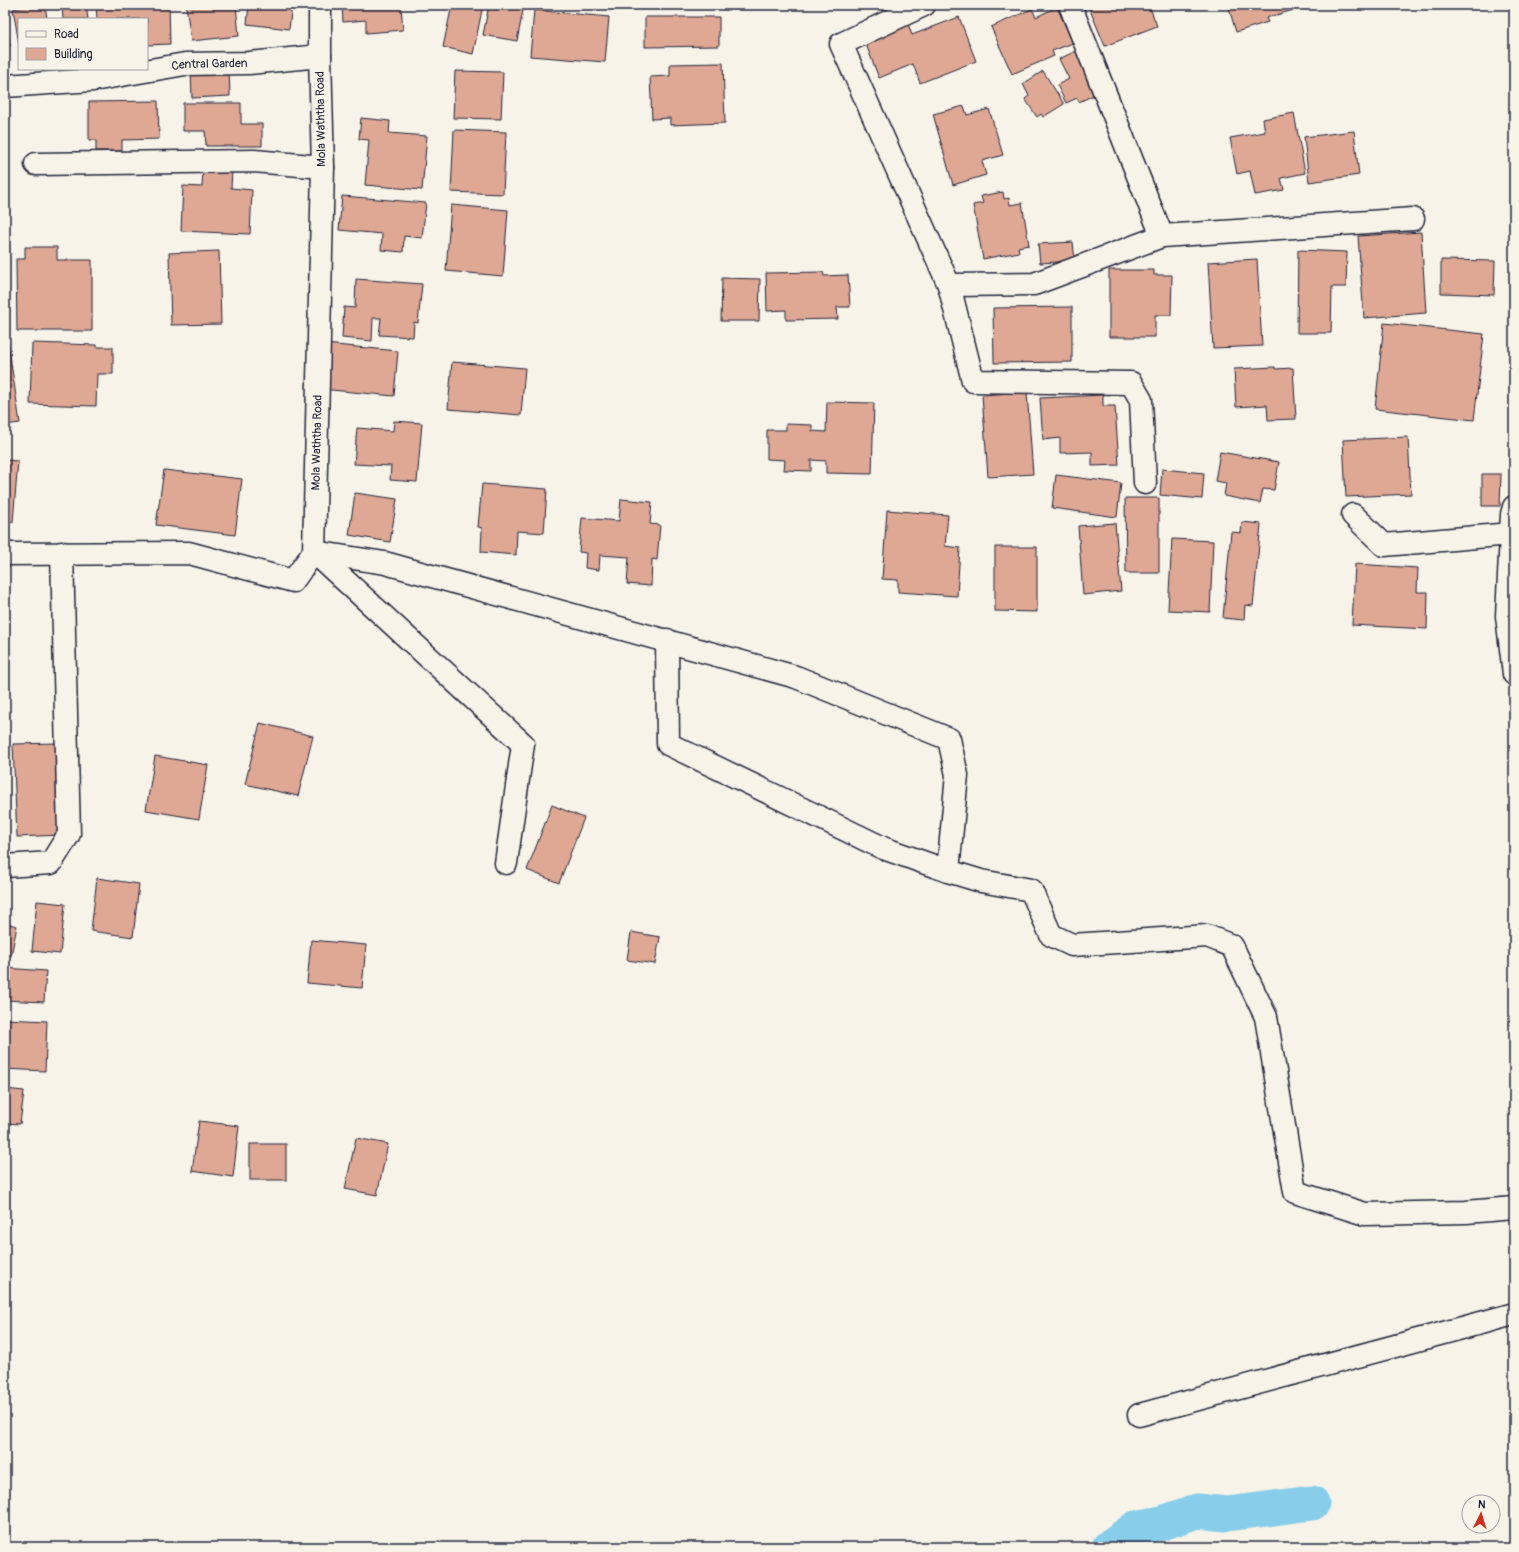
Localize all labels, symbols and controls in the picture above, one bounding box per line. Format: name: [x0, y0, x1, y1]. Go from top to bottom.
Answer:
legend: [18, 18, 148, 70]
text: Road: [54, 27, 79, 42]
text: Building: [54, 47, 93, 62]
street label: Central Garden: [170, 56, 248, 74]
street label: Mola Waththa Road: [313, 71, 329, 167]
street label: Mola Waththa Road: [308, 394, 325, 491]
north arrow: [1461, 1494, 1501, 1534]
text: N: [1478, 1498, 1487, 1511]

